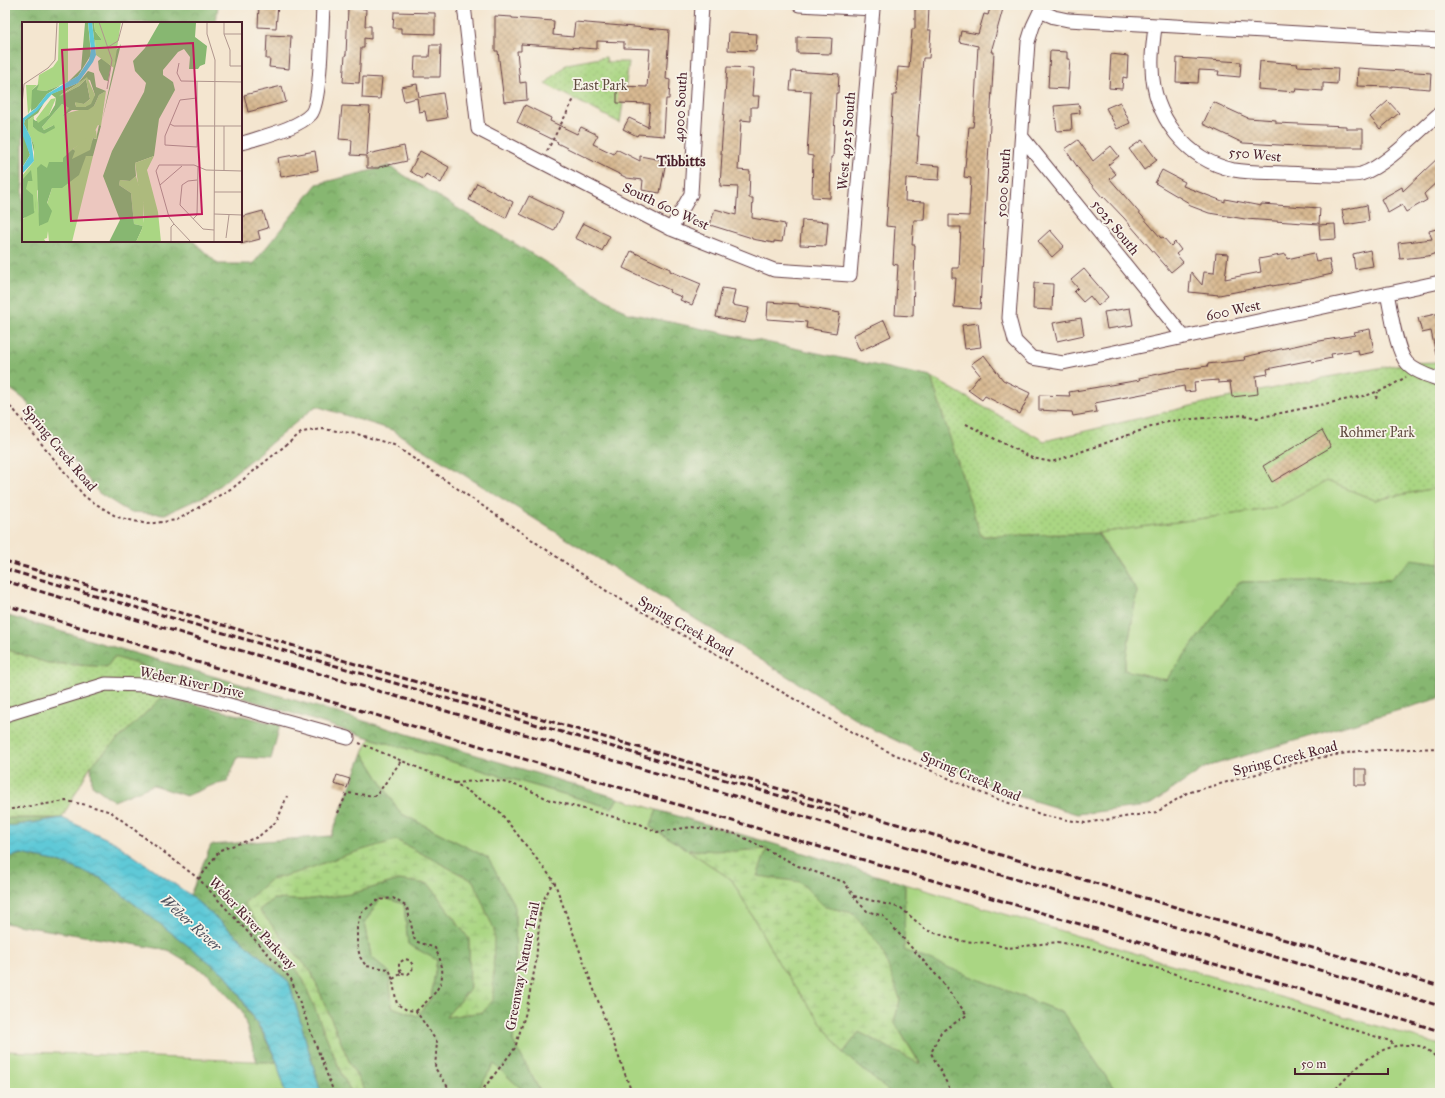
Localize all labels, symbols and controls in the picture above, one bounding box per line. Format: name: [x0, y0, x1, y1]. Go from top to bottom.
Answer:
inset map: [22, 22, 242, 242]
street label: 4900 South: [670, 71, 691, 142]
park label: East Park: [573, 77, 628, 94]
street label: West 4925 South: [834, 91, 859, 191]
street label: 550 West: [1228, 143, 1282, 166]
street label: 5000 South: [993, 148, 1014, 218]
district label: Tibbitts: [655, 152, 706, 170]
street label: South 600 West: [620, 179, 712, 234]
street label: 5025 South: [1088, 196, 1143, 259]
street label: 600 West: [1204, 296, 1262, 325]
street label: Spring Creek Road: [19, 402, 100, 495]
park label: Rohmer Park: [1339, 424, 1415, 441]
street label: Spring Creek Road: [635, 592, 736, 661]
street label: Weber River Drive: [138, 663, 246, 702]
street label: Spring Creek Road: [1231, 737, 1339, 780]
street label: Spring Creek Road: [918, 748, 1023, 805]
street label: Weber River Parkway: [205, 874, 300, 973]
water label: Weber River: [157, 891, 225, 955]
street label: Greenway Nature Trail: [502, 900, 543, 1032]
scale bar: [1295, 1050, 1388, 1076]
text: 50 m: [1301, 1057, 1326, 1071]

